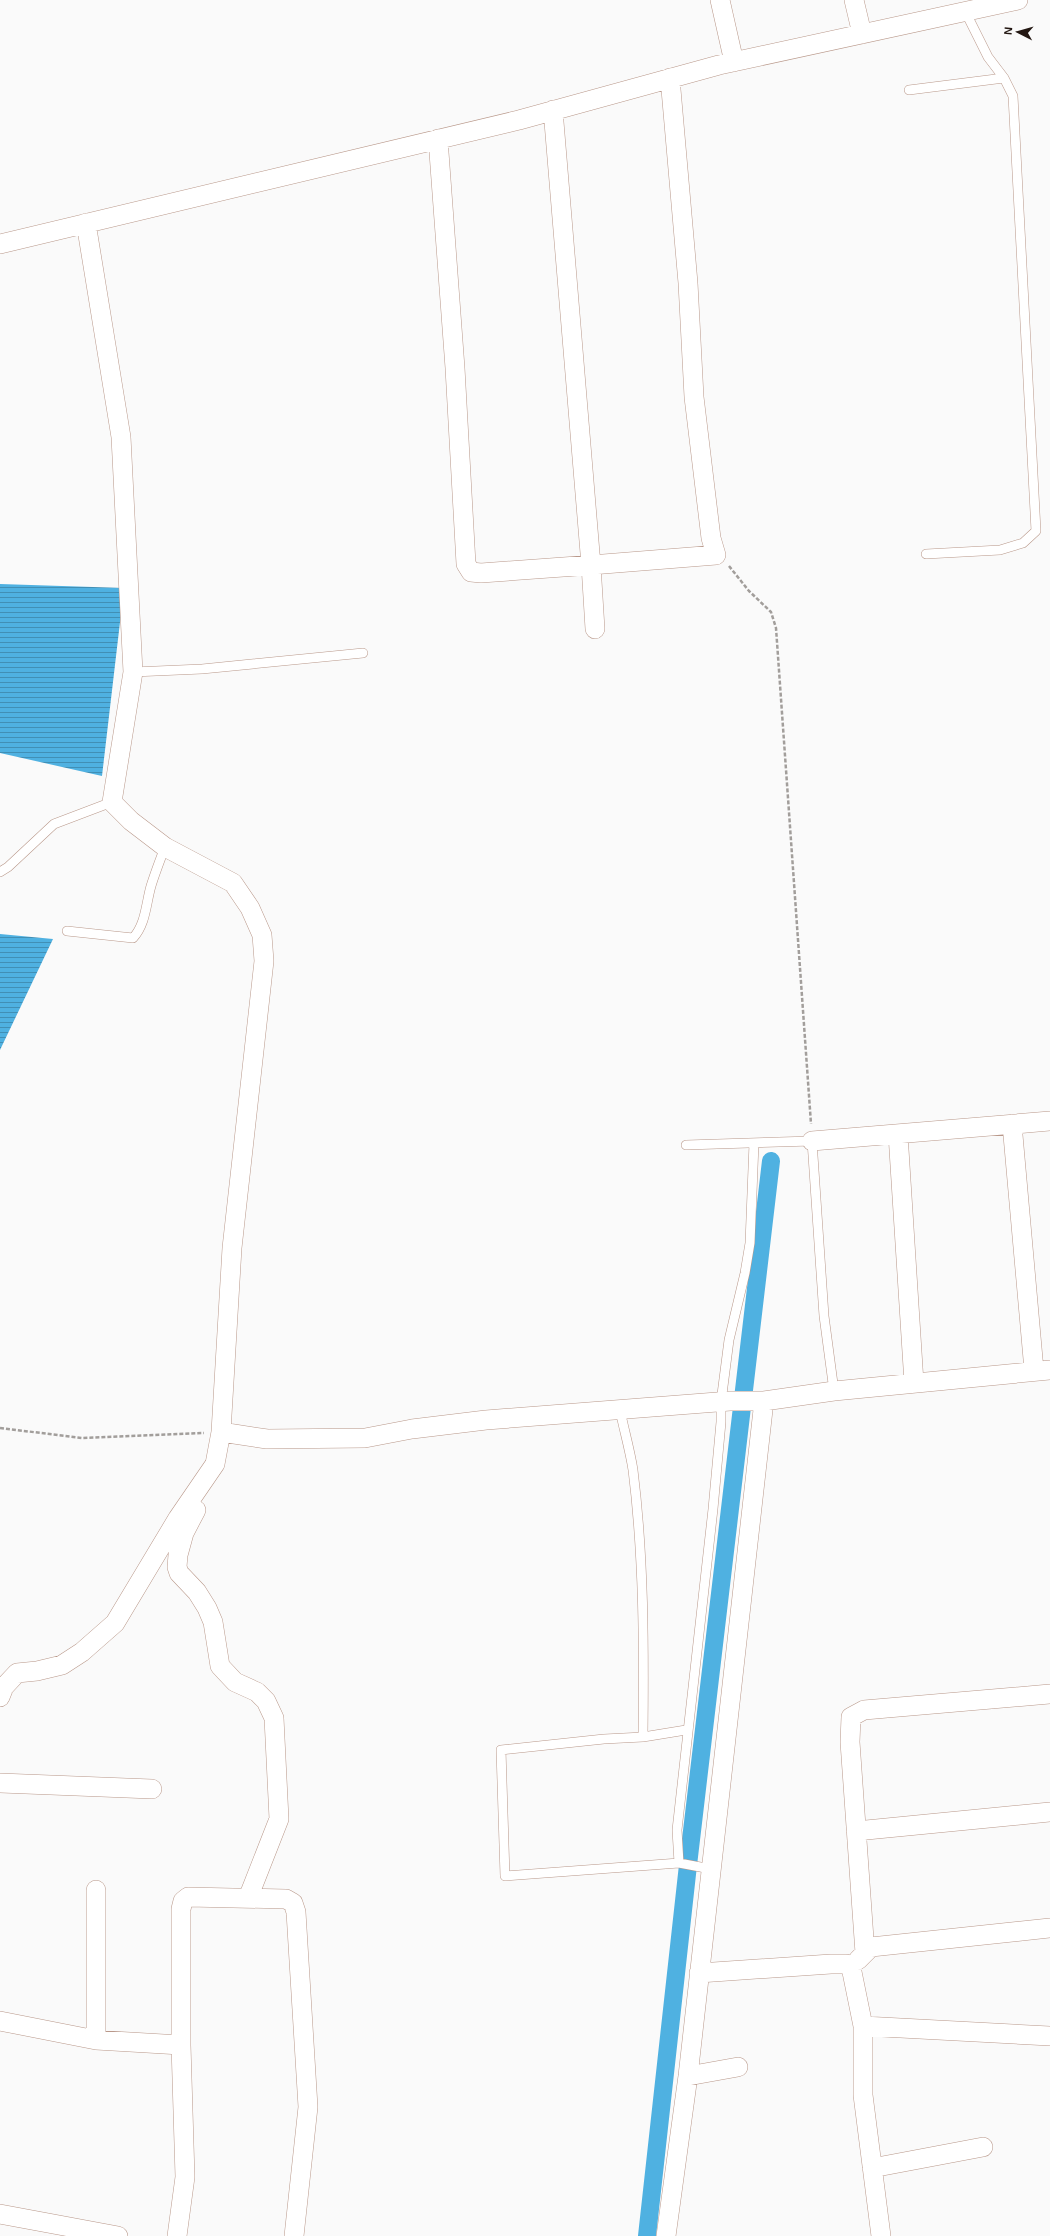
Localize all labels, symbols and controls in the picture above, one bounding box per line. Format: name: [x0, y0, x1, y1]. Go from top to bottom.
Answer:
north arrow: [998, 12, 1038, 52]
text: N: [1002, 26, 1014, 36]

